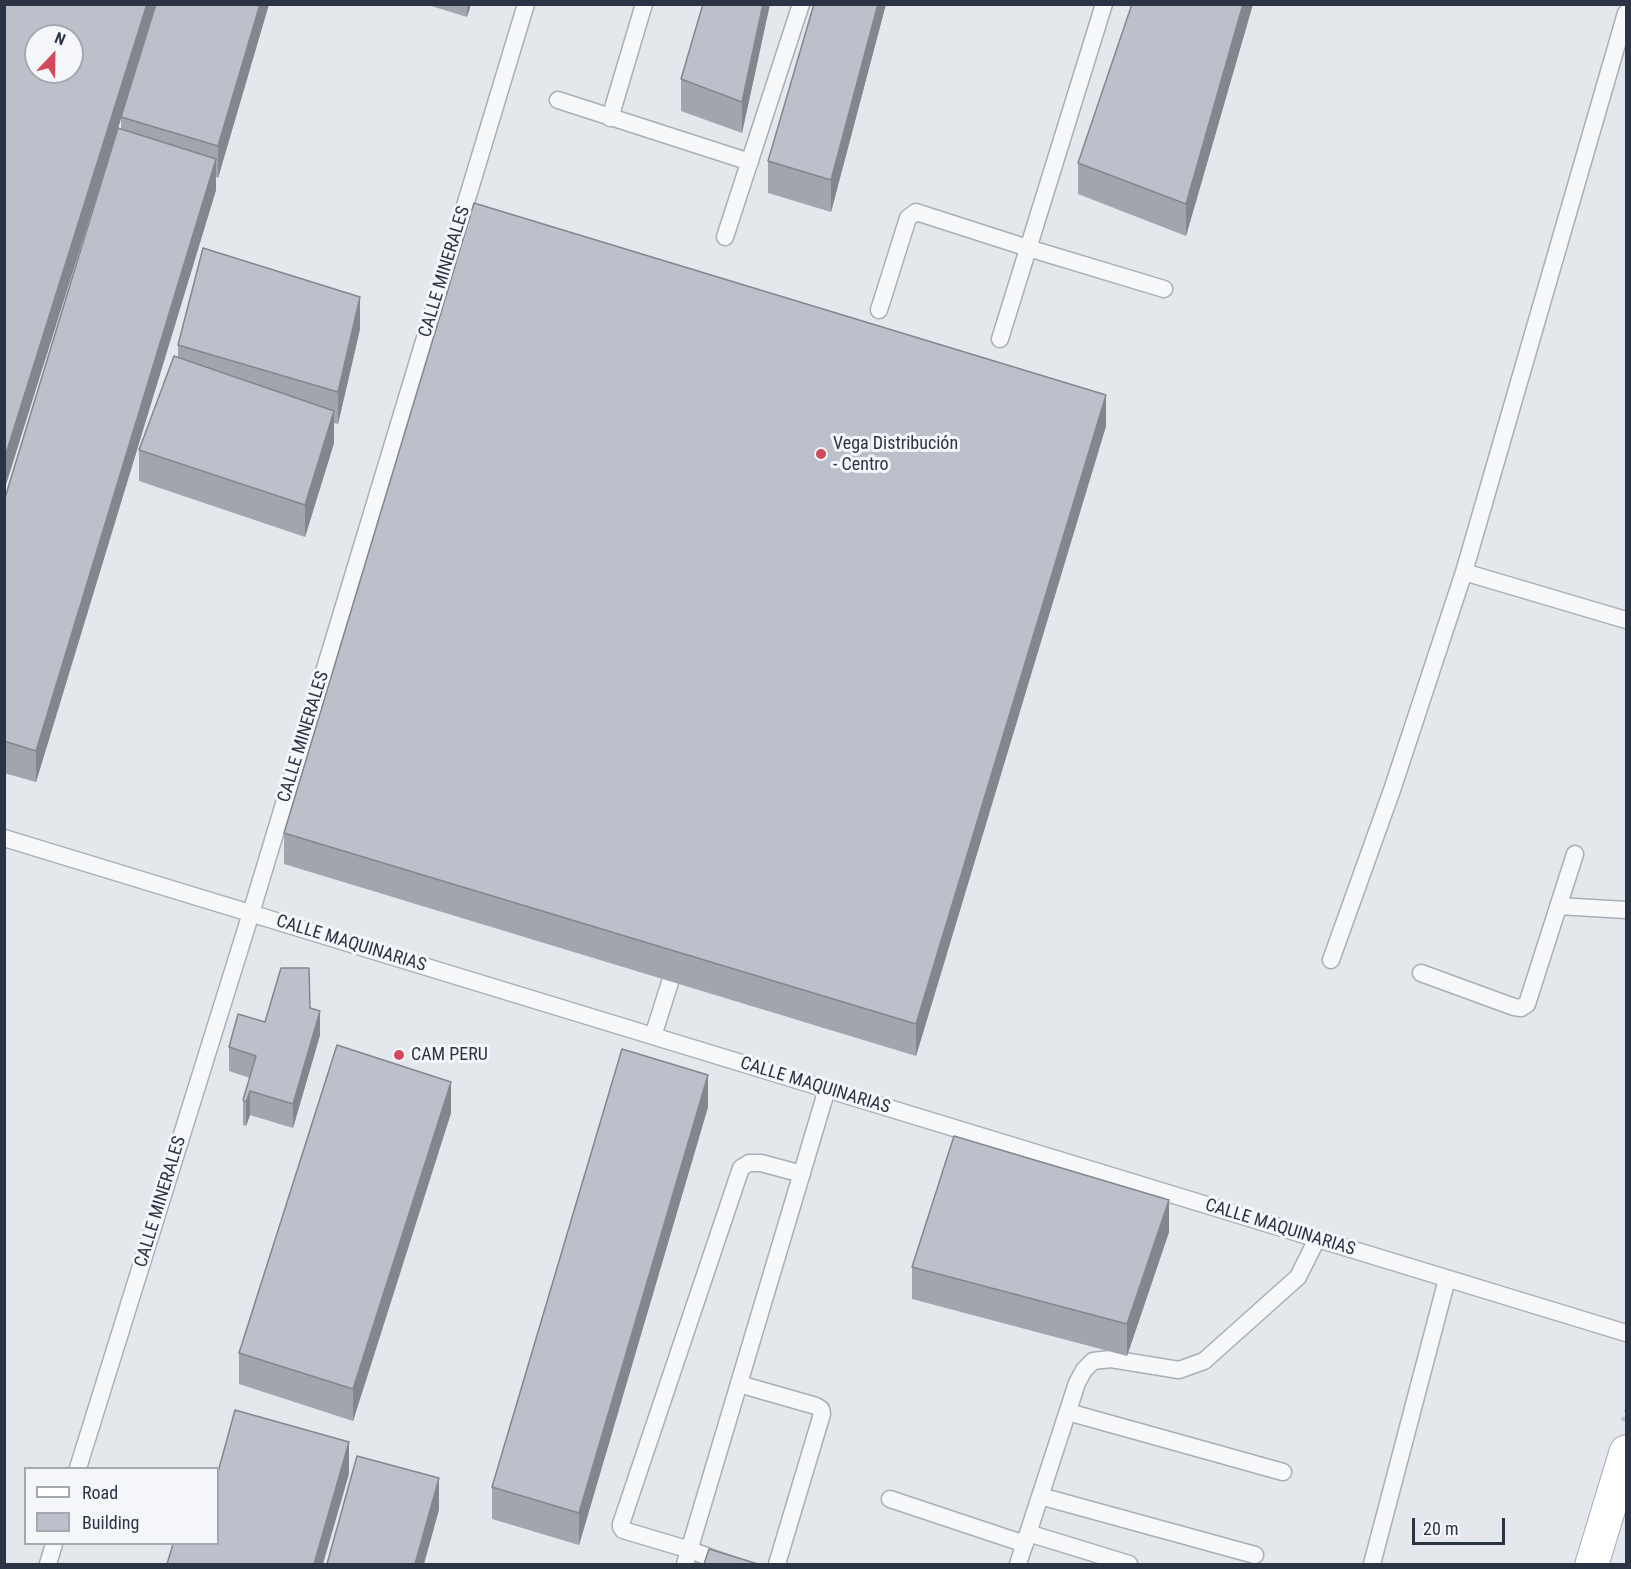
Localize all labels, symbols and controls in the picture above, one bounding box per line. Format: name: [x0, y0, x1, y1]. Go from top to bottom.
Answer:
north arrow: [24, 24, 84, 84]
text: N: [52, 28, 68, 49]
street label: CALLE MINERALES: [415, 204, 475, 340]
place label: Vega Distribución - Centro: [833, 433, 958, 476]
marker: Vega Distribución - Centro: [814, 447, 828, 461]
street label: CALLE MINERALES: [274, 669, 334, 805]
street label: CALLE MAQUINARIAS: [273, 911, 429, 977]
place label: CAM PERU: [411, 1044, 488, 1066]
marker: CAM PERU: [392, 1048, 406, 1062]
street label: CALLE MAQUINARIAS: [737, 1053, 893, 1119]
street label: CALLE MINERALES: [131, 1134, 191, 1270]
street label: CALLE MAQUINARIAS: [1202, 1195, 1358, 1261]
legend: [24, 1467, 219, 1545]
text: Road: [82, 1482, 118, 1503]
scale bar: [1415, 1506, 1508, 1544]
text: Building: [82, 1512, 139, 1533]
text: 20 m: [1423, 1518, 1458, 1539]

